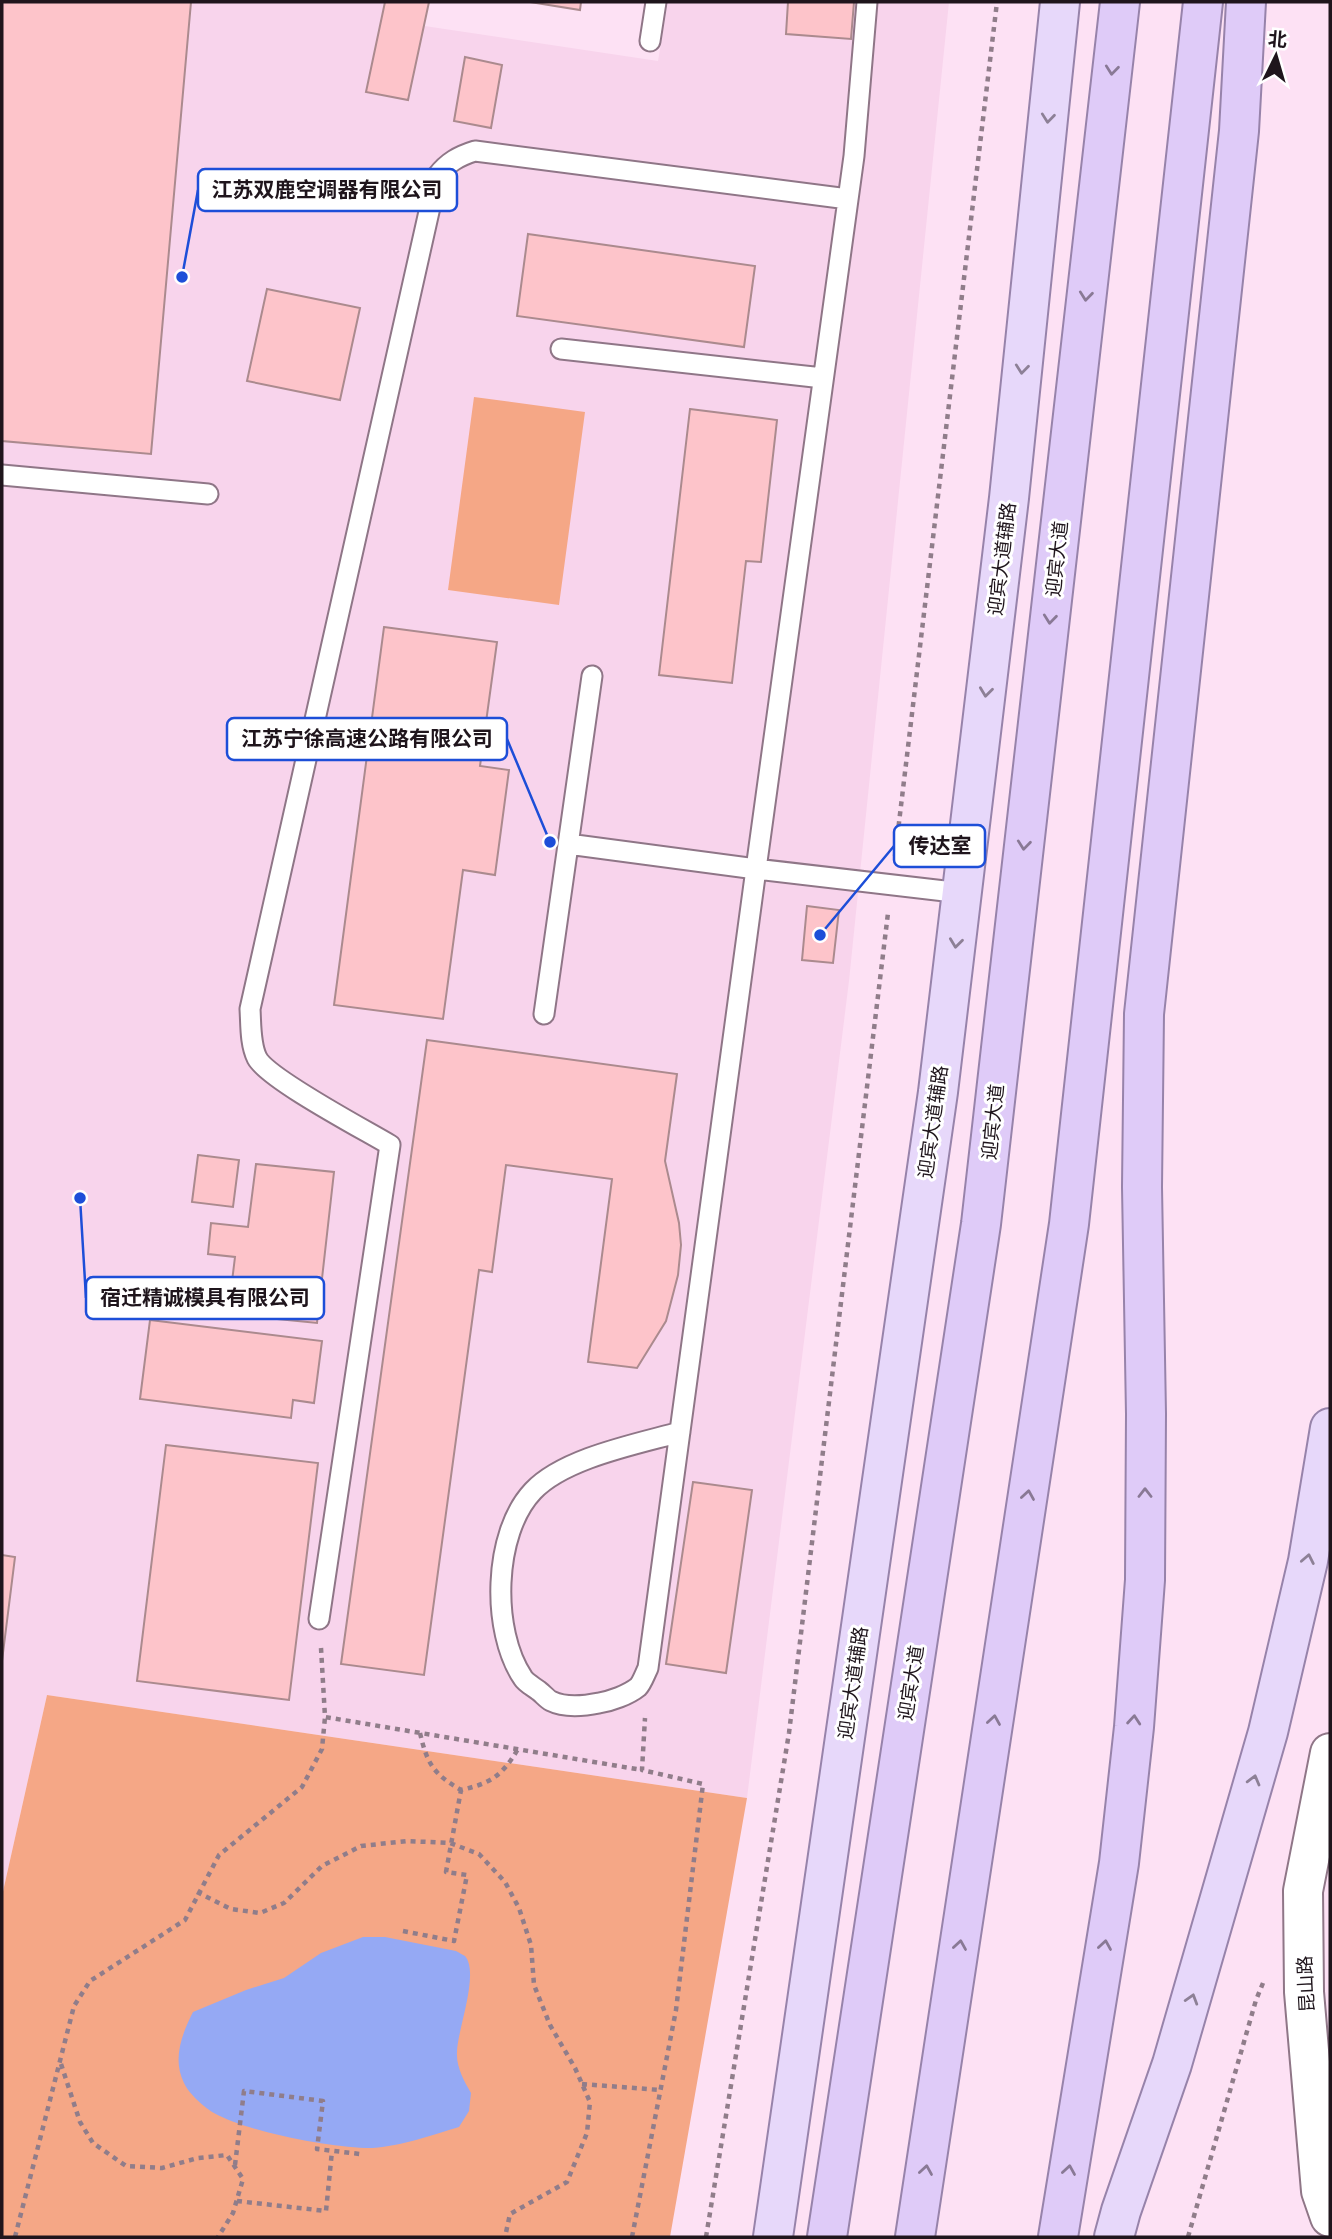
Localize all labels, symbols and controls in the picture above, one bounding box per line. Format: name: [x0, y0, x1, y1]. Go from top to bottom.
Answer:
north arrow: [1241, 21, 1311, 91]
text: 北: [1267, 27, 1288, 52]
one-way arrow: [1105, 64, 1120, 75]
one-way arrow: [1041, 113, 1056, 124]
callout: 江苏双鹿空调器有限公司: [198, 169, 457, 211]
text: 江苏双鹿空调器有限公司: [212, 177, 443, 203]
one-way arrow: [1079, 290, 1094, 301]
one-way arrow: [1015, 363, 1030, 375]
street label: 迎宾大道辅路: [984, 501, 1020, 617]
street label: 迎宾大道: [1042, 520, 1072, 598]
one-way arrow: [1042, 613, 1057, 625]
one-way arrow: [978, 687, 993, 698]
callout: 江苏宁徐高速公路有限公司: [227, 718, 507, 760]
text: 江苏宁徐高速公路有限公司: [241, 726, 493, 752]
callout: 传达室: [894, 825, 985, 867]
text: 传达室: [909, 833, 972, 859]
one-way arrow: [1017, 839, 1032, 851]
one-way arrow: [948, 937, 963, 949]
street label: 迎宾大道辅路: [914, 1064, 952, 1180]
street label: 迎宾大道: [978, 1083, 1008, 1161]
callout: 宿迁精诚模具有限公司: [86, 1277, 324, 1319]
text: 宿迁精诚模具有限公司: [100, 1285, 310, 1311]
one-way arrow: [1138, 1487, 1153, 1498]
one-way arrow: [1020, 1489, 1035, 1501]
one-way arrow: [1300, 1553, 1315, 1565]
street label: 迎宾大道辅路: [834, 1625, 872, 1741]
street label: 迎宾大道: [894, 1644, 928, 1722]
one-way arrow: [986, 1714, 1001, 1726]
one-way arrow: [1126, 1714, 1141, 1725]
one-way arrow: [1246, 1774, 1260, 1786]
one-way arrow: [952, 1939, 967, 1951]
one-way arrow: [1097, 1939, 1112, 1951]
street label: 昆山路: [1293, 1955, 1319, 2013]
one-way arrow: [1183, 1993, 1198, 2005]
one-way arrow: [918, 2164, 933, 2176]
one-way arrow: [1061, 2164, 1076, 2176]

